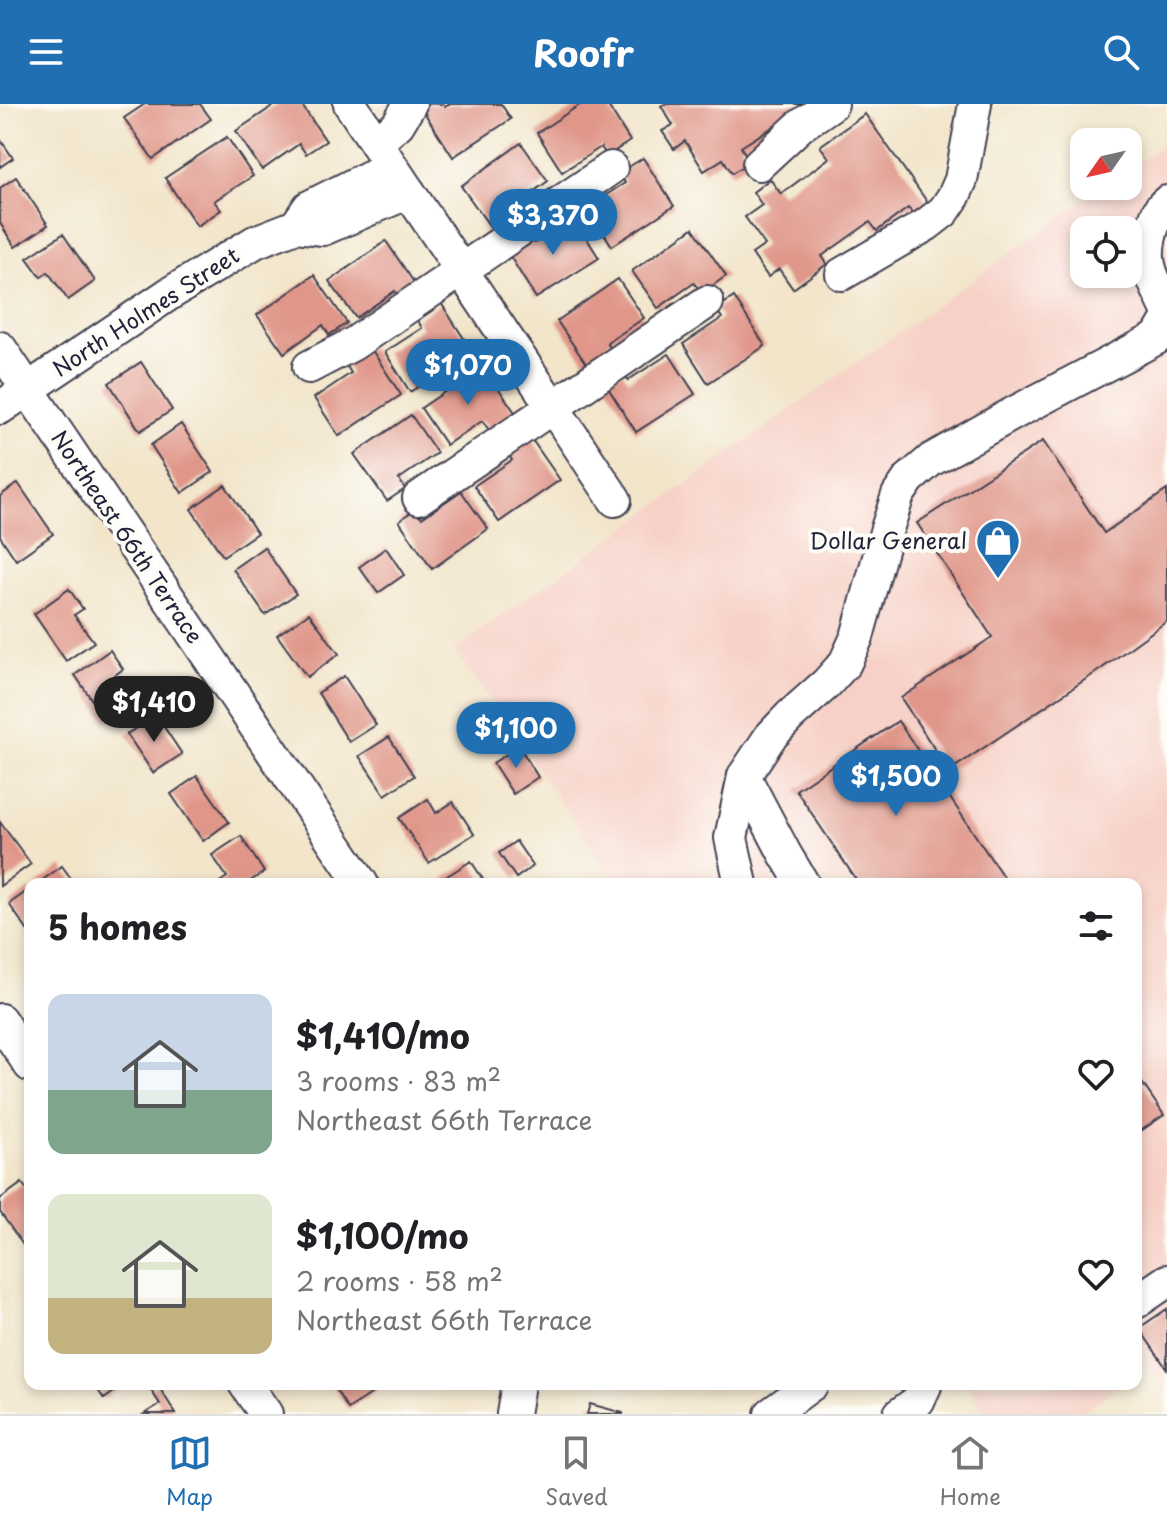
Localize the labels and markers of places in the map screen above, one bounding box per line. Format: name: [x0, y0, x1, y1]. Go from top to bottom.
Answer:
pin: $3,370: [488, 189, 618, 257]
pin: $1,070: [403, 339, 533, 407]
shop icon: Dollar General: [974, 517, 1022, 580]
place label: Dollar General: [810, 523, 967, 556]
pin: $1,410: [89, 676, 219, 744]
pin: $1,100: [451, 702, 581, 770]
pin: $1,500: [831, 750, 961, 818]

